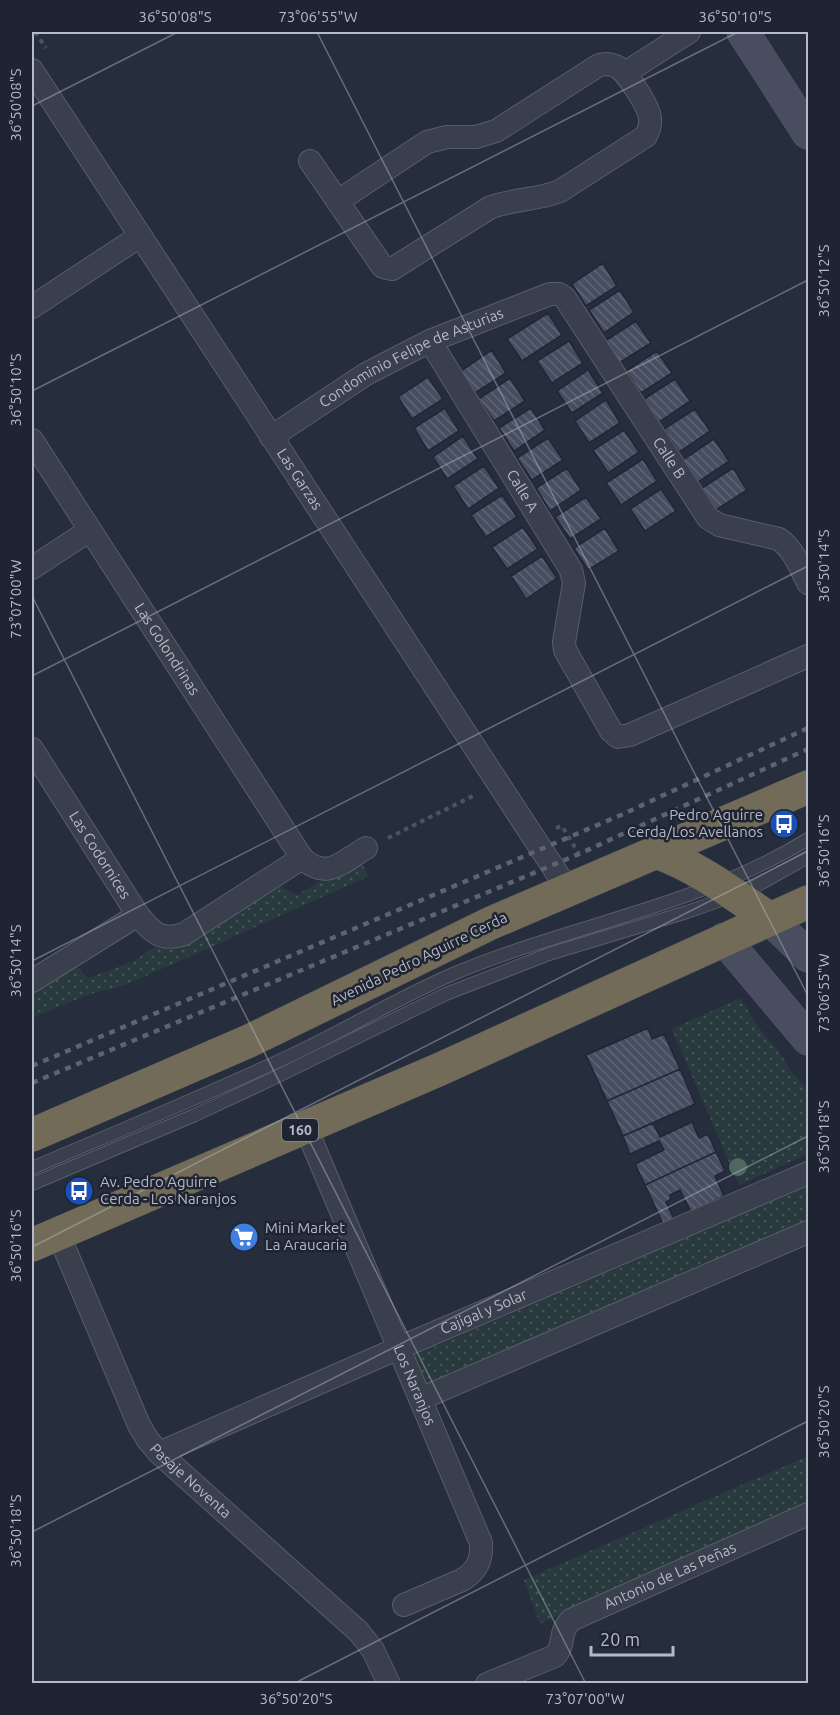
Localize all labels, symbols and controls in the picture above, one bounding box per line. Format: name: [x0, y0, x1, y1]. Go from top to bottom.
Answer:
text: 36°50'08"S: [138, 8, 212, 25]
text: 73°06'55"W: [278, 8, 358, 25]
text: 36°50'10"S: [698, 8, 772, 25]
text: 36°50'08"S: [7, 68, 24, 142]
text: 36°50'12"S: [815, 244, 832, 318]
street label: Condominio Felipe de Asturias: [316, 304, 506, 411]
text: 36°50'10"S: [7, 353, 24, 427]
street label: Calle B: [650, 434, 689, 482]
street label: Las Garzas: [274, 445, 326, 513]
street label: Calle A: [503, 466, 542, 515]
text: 36°50'14"S: [815, 529, 832, 603]
text: 73°07'00"W: [7, 559, 24, 639]
street label: Las Golondrinas: [132, 600, 204, 698]
place label: Pedro Aguirre Cerda/Los Avellanos: [627, 806, 763, 840]
street label: Las Codornices: [66, 808, 134, 902]
bus stop icon: Pedro Aguirre Cerda/Los Avellanos: [768, 808, 800, 840]
text: 36°50'16"S: [815, 814, 832, 888]
street label: Avenida Pedro Aguirre Cerda: [328, 908, 510, 1009]
text: 36°50'14"S: [7, 924, 24, 998]
text: 73°06'55"W: [815, 953, 832, 1033]
text: 36°50'18"S: [815, 1100, 832, 1174]
road number: 160: [282, 1119, 318, 1141]
place label: Av. Pedro Aguirre Cerda - Los Naranjos: [100, 1173, 236, 1207]
bus stop icon: Av. Pedro Aguirre Cerda - Los Naranjos: [63, 1175, 95, 1207]
text: 36°50'16"S: [7, 1209, 24, 1283]
place label: Mini Market La Araucaria: [265, 1219, 347, 1253]
supermarket icon: Mini Market La Araucaria: [228, 1221, 260, 1253]
street label: Cajigal y Solar: [437, 1285, 530, 1337]
street label: Los Naranjos: [390, 1342, 439, 1428]
text: 36°50'20"S: [815, 1385, 832, 1459]
street label: Pasaje Noventa: [147, 1440, 235, 1522]
text: 36°50'18"S: [7, 1494, 24, 1568]
street label: Antonio de Las Peñas: [601, 1538, 738, 1612]
scale bar: [591, 1619, 674, 1657]
text: 20 m: [600, 1629, 640, 1649]
text: 36°50'20"S: [259, 1690, 333, 1707]
text: 73°07'00"W: [545, 1690, 625, 1707]

